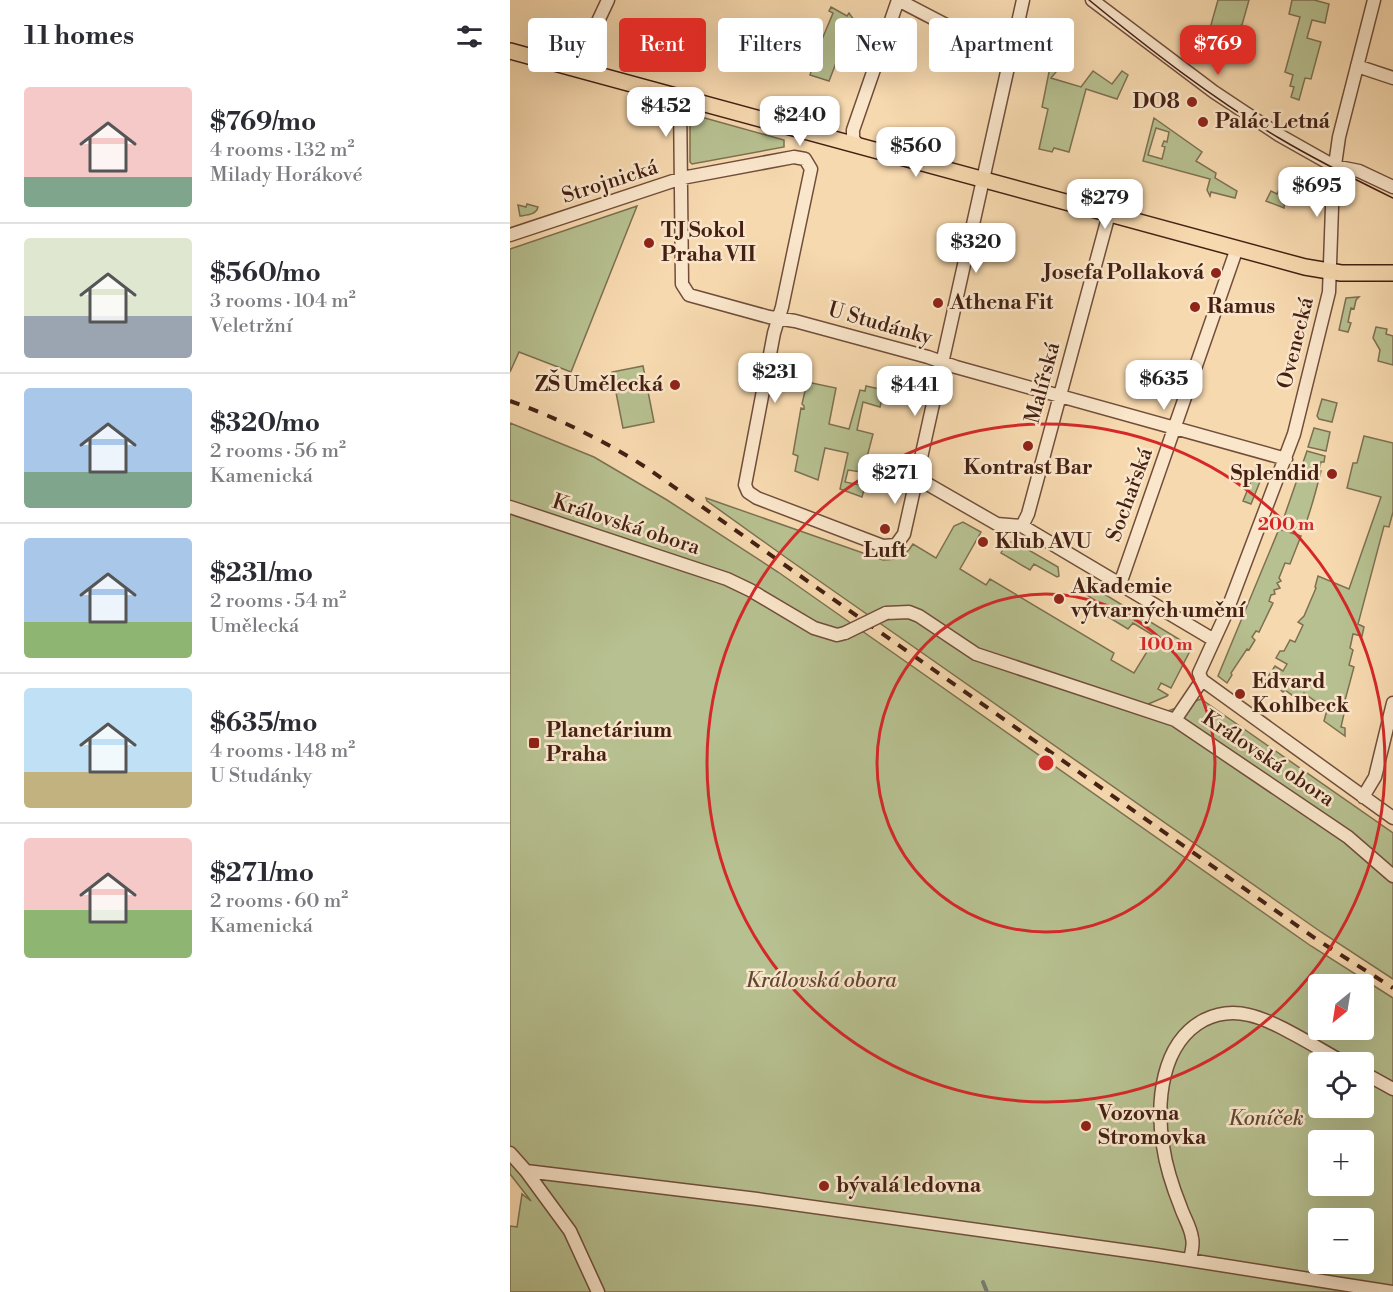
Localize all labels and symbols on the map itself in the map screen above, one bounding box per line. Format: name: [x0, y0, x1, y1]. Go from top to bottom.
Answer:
pin: $769: [1182, 25, 1254, 76]
pin: $452: [630, 87, 702, 138]
place label: DO8: [1133, 89, 1180, 115]
marker: DO8: [1185, 95, 1199, 109]
pin: $240: [764, 96, 836, 147]
place label: Palác Letná: [1215, 109, 1331, 135]
marker: Palác Letná: [1196, 115, 1210, 129]
pin: $560: [880, 127, 952, 178]
street label: Strojnická: [559, 154, 662, 210]
pin: $695: [1281, 167, 1353, 218]
pin: $279: [1069, 179, 1141, 230]
place label: TJ Sokol Praha VII: [661, 218, 756, 268]
pin: $320: [940, 223, 1012, 274]
marker: TJ Sokol Praha VII: [642, 236, 656, 250]
place label: Josefa Pollaková: [1040, 260, 1205, 286]
marker: Josefa Pollaková: [1209, 266, 1223, 280]
place label: Athena Fit: [949, 290, 1054, 316]
place label: Ramus: [1207, 294, 1275, 320]
street label: Ovenecká: [1272, 294, 1320, 391]
marker: Athena Fit: [931, 296, 945, 310]
street label: U Studánky: [825, 297, 936, 351]
marker: Ramus: [1188, 300, 1202, 314]
street label: Malířská: [1020, 339, 1066, 426]
pin: $231: [739, 353, 811, 404]
pin: $635: [1128, 360, 1200, 411]
pin: $441: [879, 366, 951, 417]
place label: ZŠ Umělecká: [535, 369, 664, 398]
marker: ZŠ Umělecká: [668, 378, 682, 392]
marker: Kontrast Bar: [1021, 439, 1035, 453]
street label: Sochařská: [1101, 444, 1159, 545]
pin: $271: [859, 454, 931, 505]
place label: Kontrast Bar: [963, 455, 1093, 481]
place label: Splendid: [1230, 461, 1320, 487]
marker: Splendid: [1325, 467, 1339, 481]
street label: Královská obora: [549, 489, 704, 561]
text: 200 m: [1258, 513, 1315, 536]
marker: Luft: [878, 522, 892, 536]
place label: Klub AVU: [995, 529, 1092, 555]
marker: Klub AVU: [976, 535, 990, 549]
place label: Luft: [863, 538, 907, 564]
place label: Akademie výtvarných umění: [1070, 574, 1246, 624]
marker: Akademie výtvarných umění: [1052, 592, 1066, 606]
text: 100 m: [1139, 633, 1193, 656]
place label: Edvard Kohlbeck: [1252, 669, 1350, 719]
marker: Edvard Kohlbeck: [1233, 687, 1247, 701]
street label: Královská obora: [1197, 705, 1339, 813]
place label: Planetárium Praha: [546, 718, 672, 768]
marker: Planetárium Praha: [527, 736, 541, 750]
centre of rings: [1036, 753, 1056, 773]
park label: Královská obora: [745, 968, 897, 994]
north arrow: [1308, 974, 1374, 1040]
place label: Vozovna Stromovka: [1097, 1101, 1207, 1151]
park label: Koníček: [1228, 1106, 1304, 1132]
marker: Vozovna Stromovka: [1079, 1119, 1093, 1133]
place label: bývalá ledovna: [836, 1173, 982, 1199]
marker: bývalá ledovna: [817, 1179, 831, 1193]

